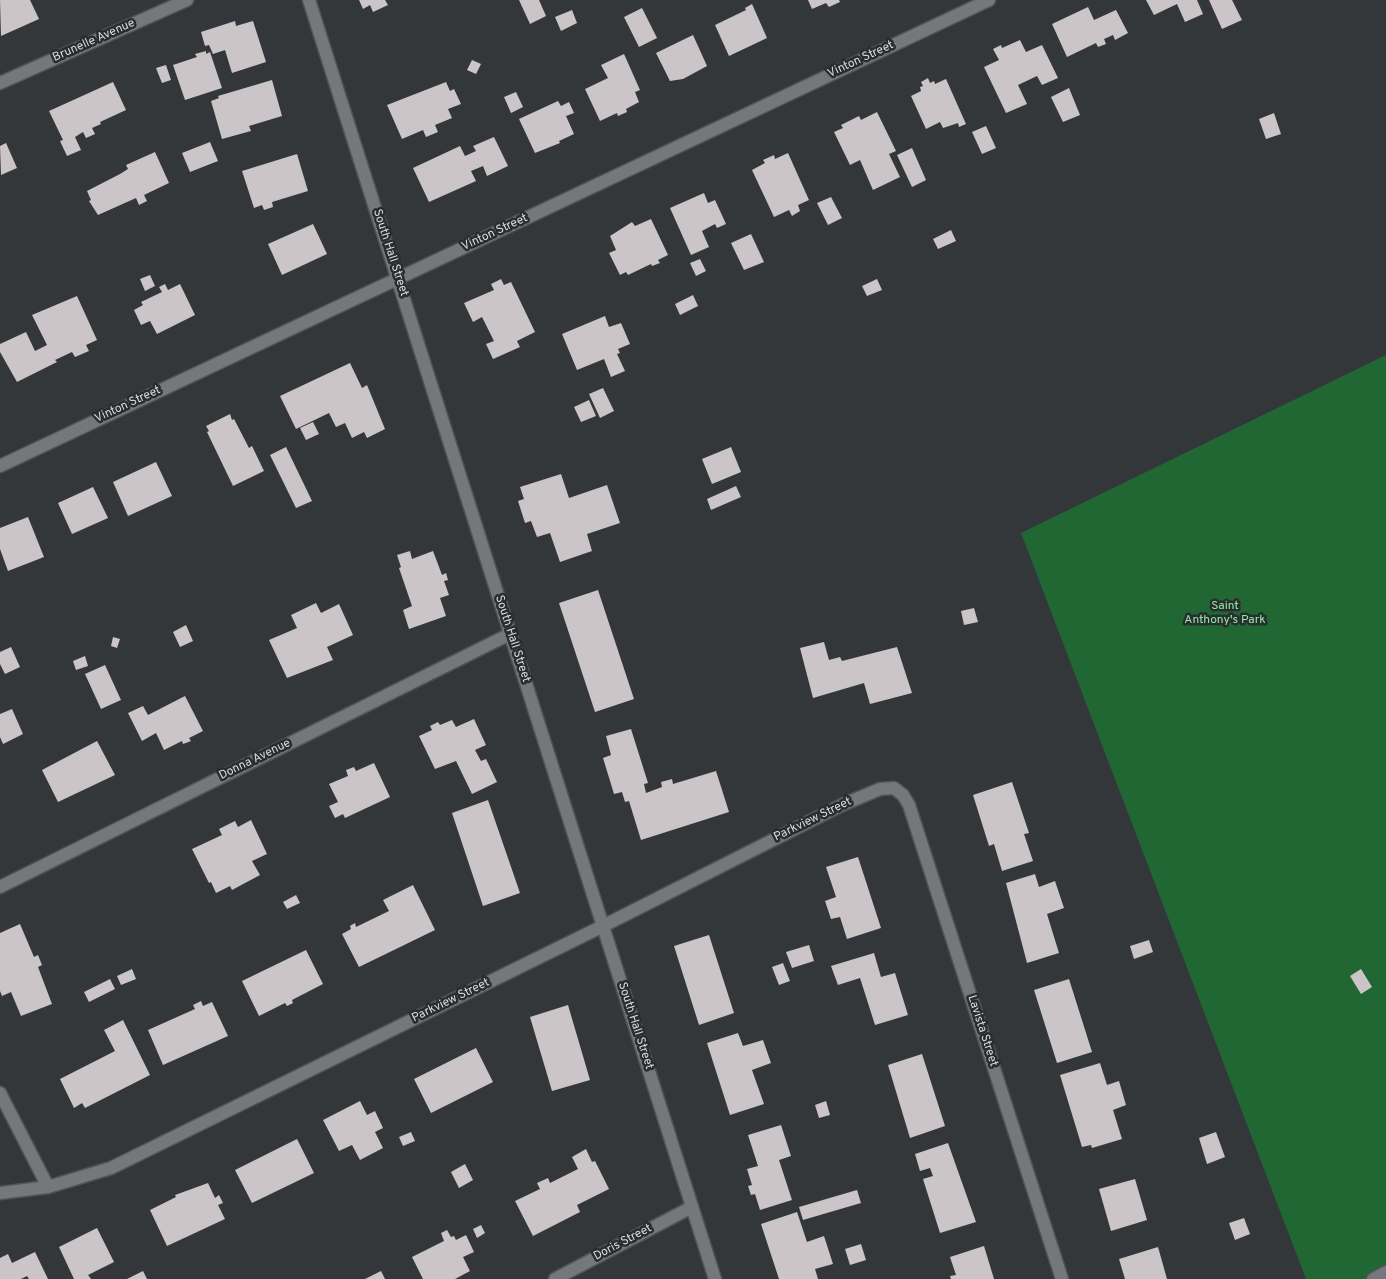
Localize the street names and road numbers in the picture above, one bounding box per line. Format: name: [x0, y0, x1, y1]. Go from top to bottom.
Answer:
street label: Brunelle Avenue: [51, 16, 137, 66]
street label: Vinton Street: [826, 38, 896, 82]
street label: South Hall Street: [369, 208, 411, 298]
street label: Vinton Street: [460, 211, 530, 255]
street label: Vinton Street: [93, 383, 163, 427]
street label: South Hall Street: [491, 594, 533, 684]
street label: Donna Avenue: [217, 737, 293, 783]
street label: Parkview Street: [772, 795, 854, 845]
street label: Parkview Street: [410, 976, 492, 1026]
street label: South Hall Street: [614, 981, 656, 1071]
street label: Lavista Street: [964, 993, 1000, 1069]
street label: Doris Street: [591, 1222, 655, 1264]

